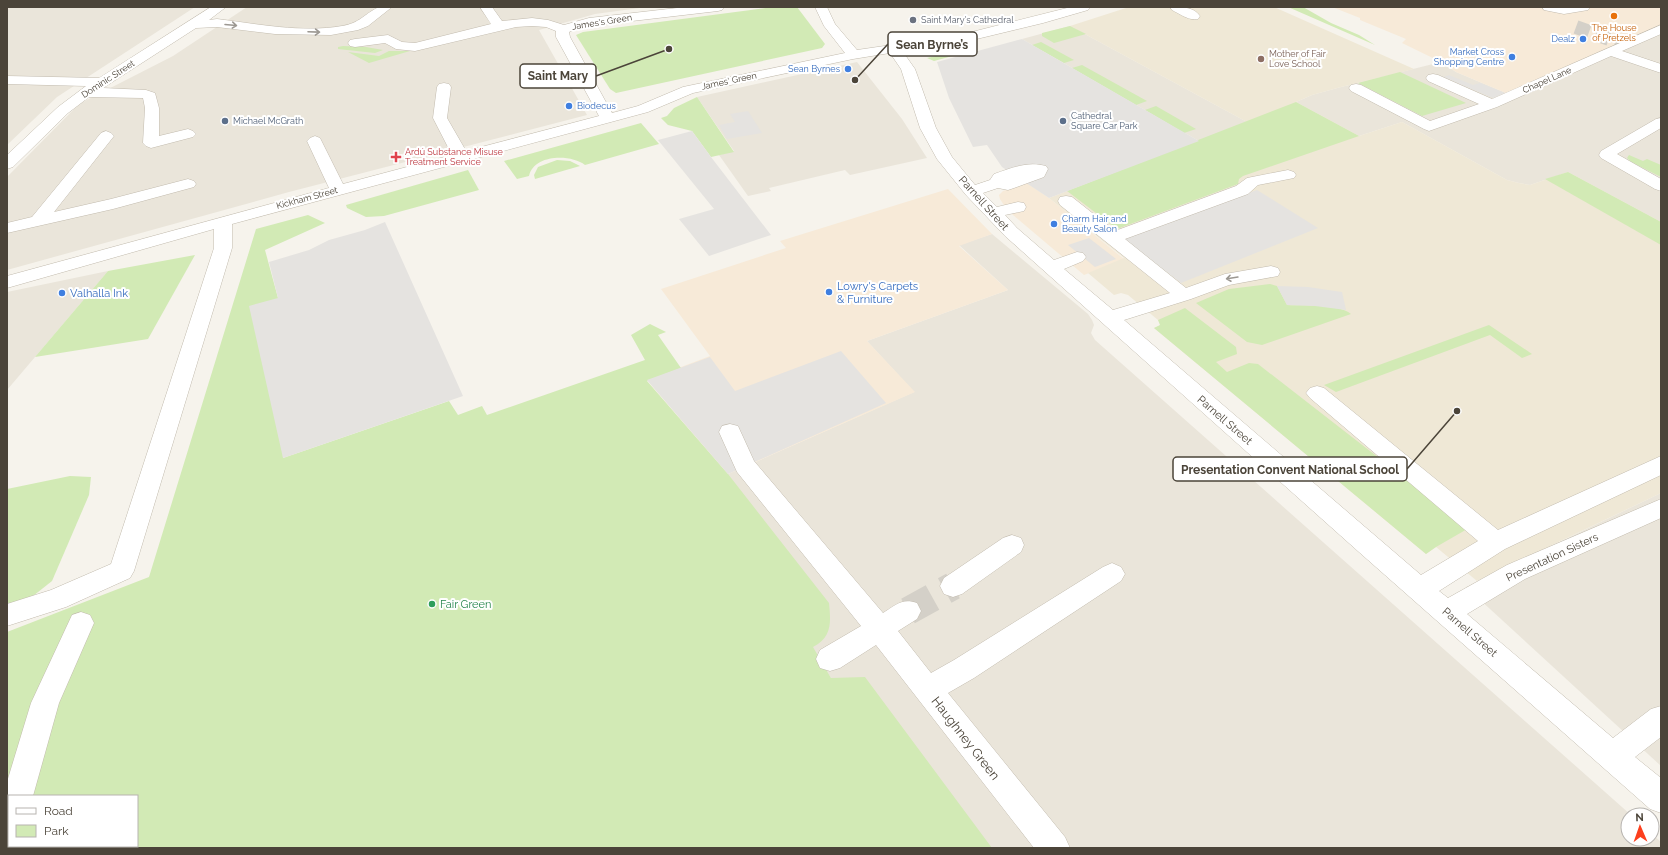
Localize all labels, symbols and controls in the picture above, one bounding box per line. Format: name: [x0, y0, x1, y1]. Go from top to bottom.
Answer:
marker: The House of Pretzels: [1609, 11, 1619, 21]
street label: James's Green: [571, 12, 633, 32]
marker: Saint Mary's Cathedral: [908, 15, 918, 25]
place label: Saint Mary's Cathedral: [921, 15, 1014, 25]
one-way arrow: [224, 21, 237, 28]
place label: The House of Pretzels: [1591, 23, 1637, 43]
one-way arrow: [307, 28, 320, 35]
callout: Sean Byrne’s: [888, 32, 977, 56]
place label: Dealz: [1552, 34, 1576, 44]
marker: Dealz: [1578, 34, 1588, 44]
text: Sean Byrne’s: [896, 38, 968, 52]
place label: Market Cross Shopping Centre: [1434, 47, 1505, 67]
place label: Mother of Fair Love School: [1269, 49, 1327, 69]
marker: Market Cross Shopping Centre: [1507, 52, 1517, 62]
marker: Mother of Fair Love School: [1256, 54, 1266, 64]
street label: Dominic Street: [80, 58, 136, 100]
callout: Saint Mary: [520, 64, 596, 88]
place label: Sean Byrnes: [788, 64, 841, 74]
marker: Sean Byrnes: [843, 64, 853, 74]
street label: Chapel Lane: [1521, 65, 1574, 95]
text: Saint Mary: [528, 69, 589, 83]
street label: James' Green: [700, 70, 758, 92]
marker: Biodecus: [564, 101, 574, 111]
place label: Biodecus: [577, 101, 616, 111]
place label: Cathedral Square Car Park: [1071, 111, 1138, 131]
marker: Michael McGrath: [220, 116, 230, 126]
place label: Michael McGrath: [233, 116, 303, 126]
marker: Cathedral Square Car Park: [1058, 116, 1068, 126]
place label: Ardú Substance Misuse Treatment Service: [405, 147, 504, 167]
marker: Ardú Substance Misuse Treatment Service: [390, 151, 402, 163]
street label: Parnell Street: [956, 174, 1012, 233]
street label: Kickham Street: [275, 185, 339, 211]
place label: Charm Hair and Beauty Salon: [1062, 214, 1127, 234]
marker: Charm Hair and Beauty Salon: [1049, 219, 1059, 229]
one-way arrow: [1226, 275, 1239, 283]
place label: Lowry's Carpets & Furniture: [837, 280, 918, 306]
place label: Valhalla Ink: [70, 287, 128, 300]
marker: Lowry's Carpets & Furniture: [824, 287, 834, 297]
marker: Valhalla Ink: [57, 288, 67, 298]
street label: Parnell Street: [1195, 393, 1255, 448]
callout: Presentation Convent National School: [1173, 457, 1407, 481]
text: Presentation Convent National School: [1181, 463, 1399, 477]
street label: Presentation Sisters: [1504, 530, 1600, 585]
place label: Fair Green: [440, 598, 491, 611]
marker: Fair Green: [427, 599, 437, 609]
street label: Parnell Street: [1440, 605, 1500, 660]
street label: Haughney Green: [928, 694, 1003, 783]
legend: [8, 795, 138, 847]
text: Road: [44, 804, 73, 818]
north arrow: [1620, 807, 1660, 847]
text: N: [1635, 811, 1644, 824]
text: Park: [44, 824, 69, 838]

